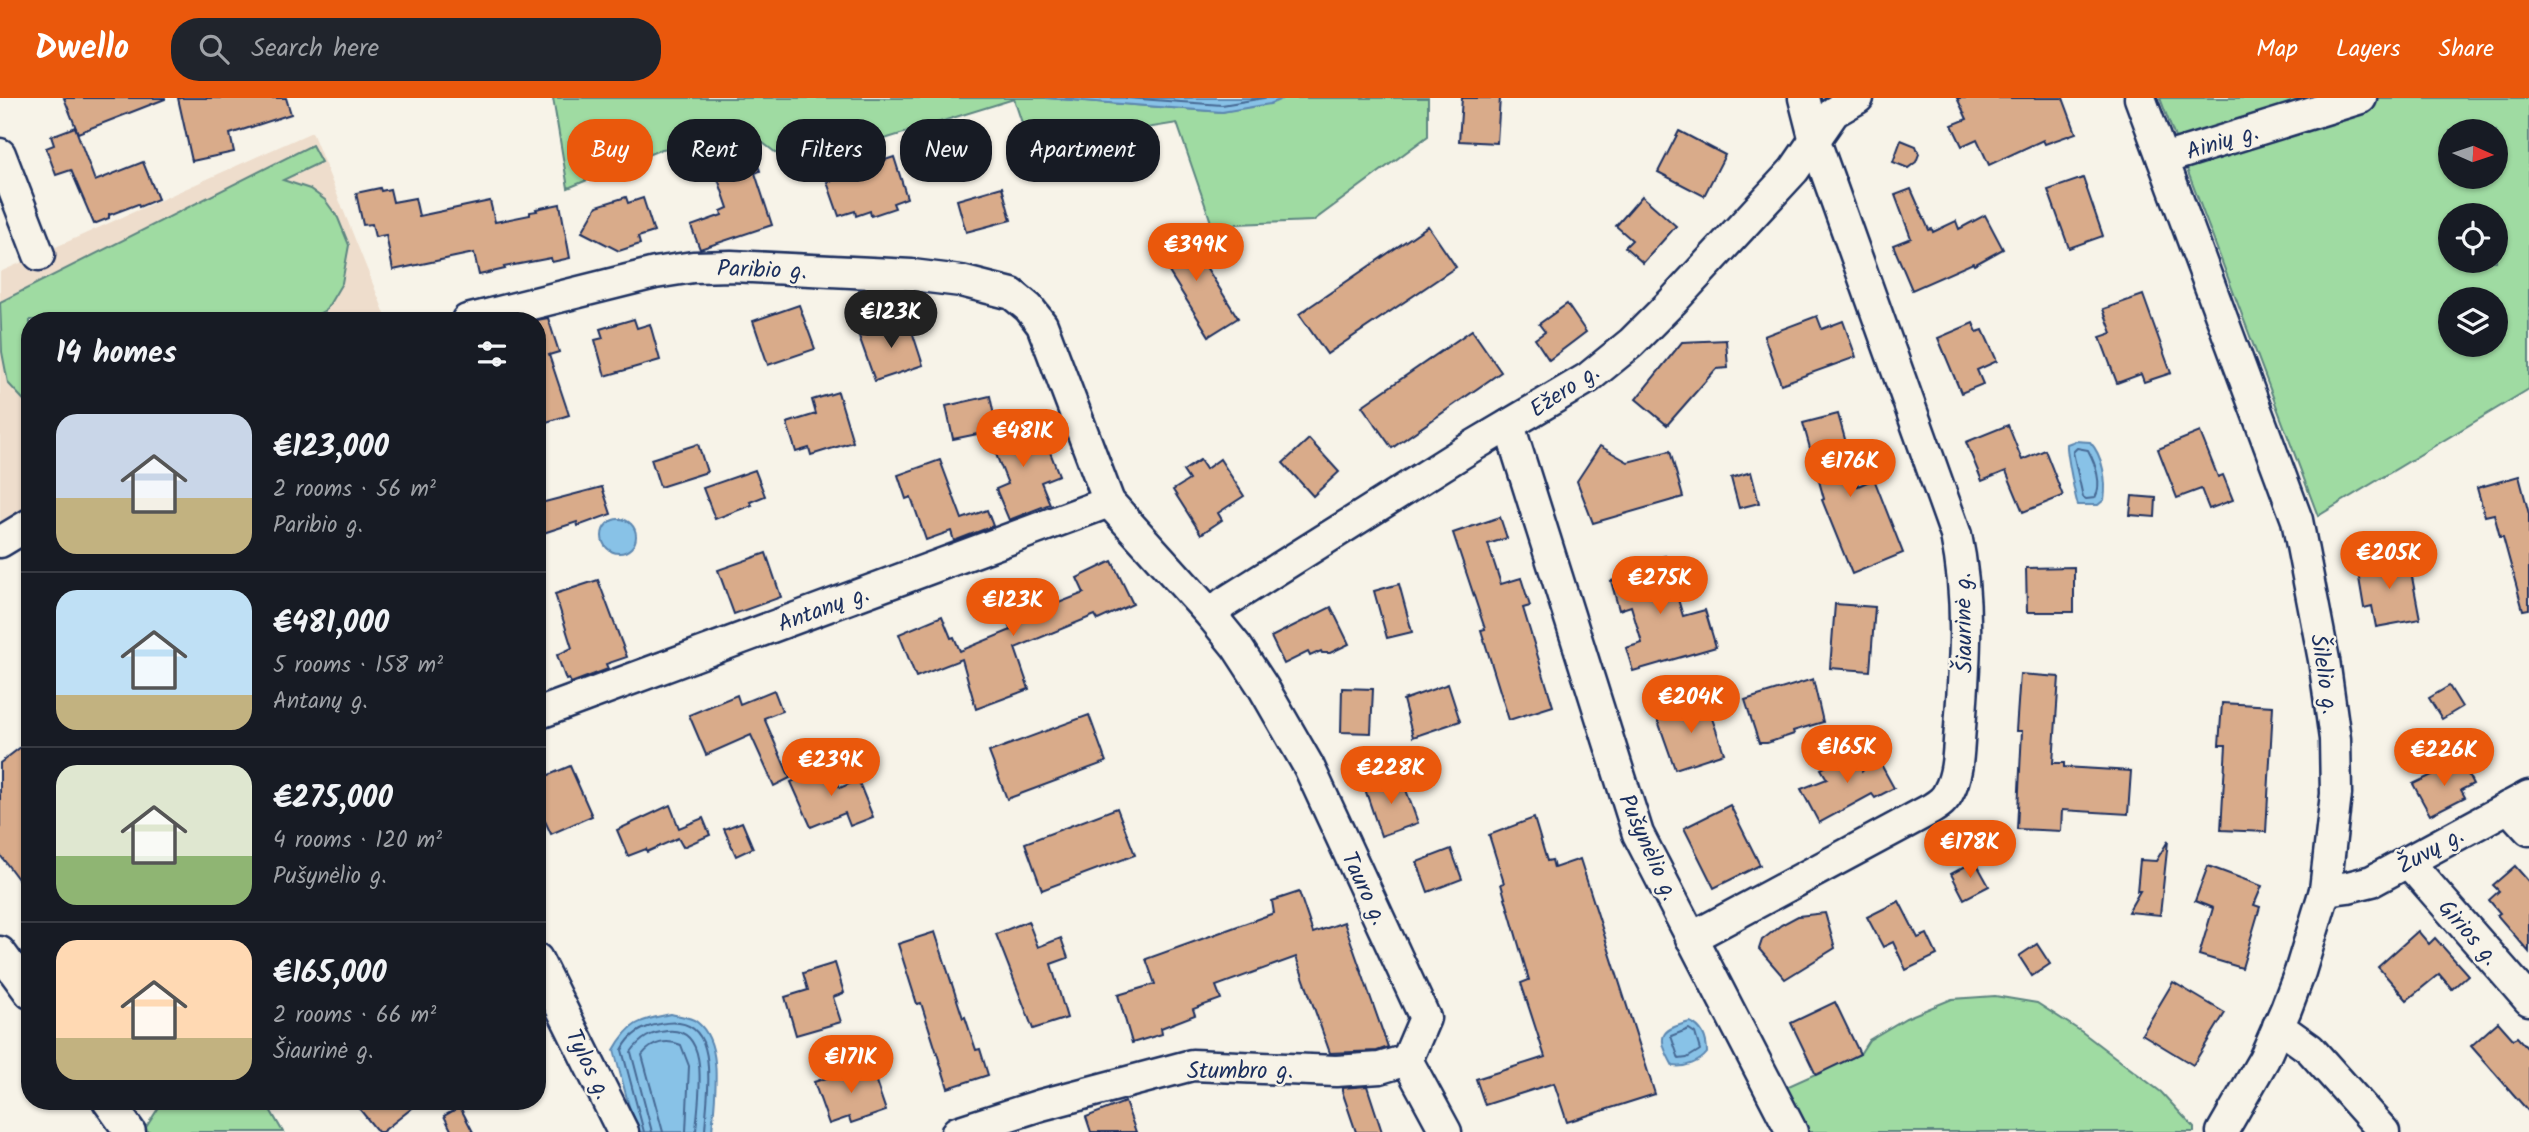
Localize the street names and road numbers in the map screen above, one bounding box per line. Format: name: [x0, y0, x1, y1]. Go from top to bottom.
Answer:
street label: Ainių g.: [2182, 115, 2263, 171]
street label: Paribio g.: [716, 251, 807, 291]
street label: Ežero g.: [1523, 356, 1607, 428]
street label: Šiaurinė g.: [1946, 572, 1984, 673]
street label: Antanų g.: [773, 577, 874, 643]
street label: Šilelio g.: [2299, 632, 2347, 717]
street label: Pušynėlio g.: [1608, 789, 1687, 907]
street label: Žuvų g.: [2391, 819, 2471, 885]
street label: Tauro g.: [1330, 846, 1396, 932]
street label: Girios g.: [2428, 892, 2507, 975]
street label: Tylos g.: [555, 1023, 620, 1106]
street label: Stumbro g.: [1187, 1054, 1293, 1090]

